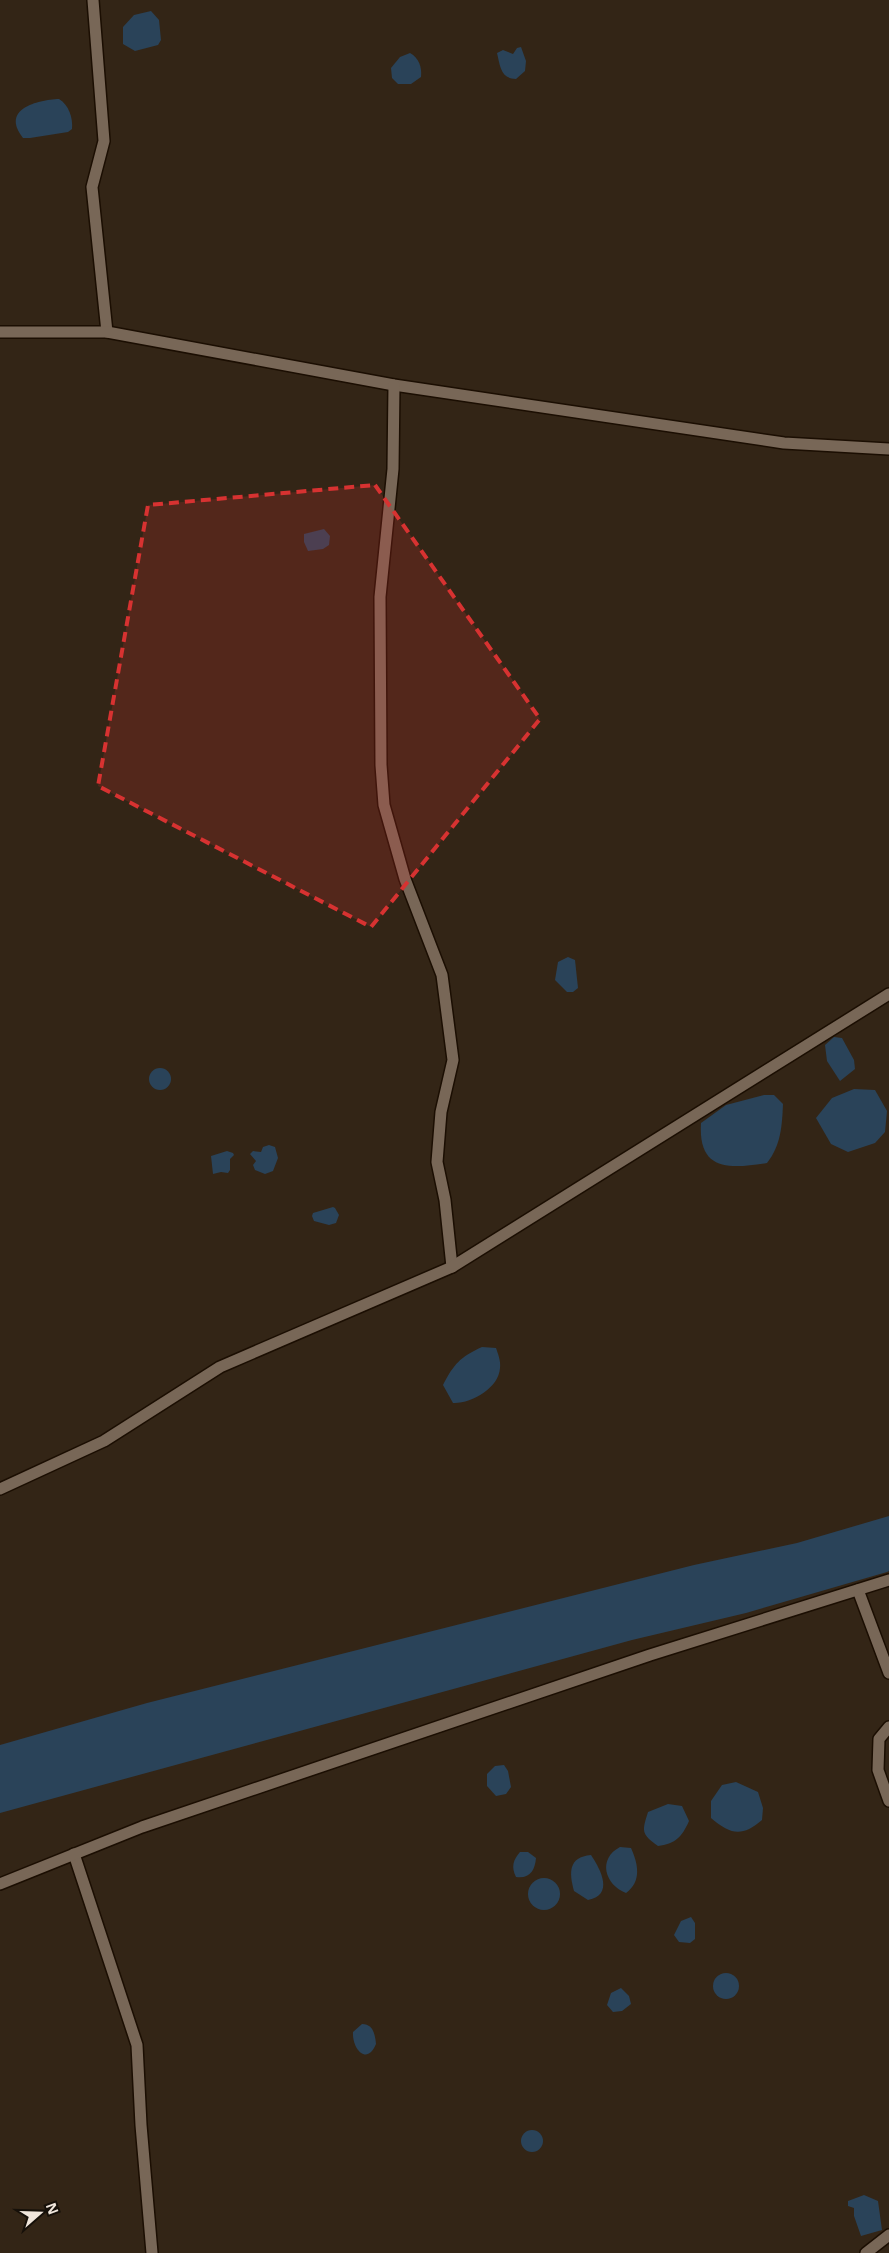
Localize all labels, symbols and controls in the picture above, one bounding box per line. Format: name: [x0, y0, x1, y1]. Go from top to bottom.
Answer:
north arrow: [15, 2188, 65, 2238]
text: N: [42, 2200, 64, 2217]

